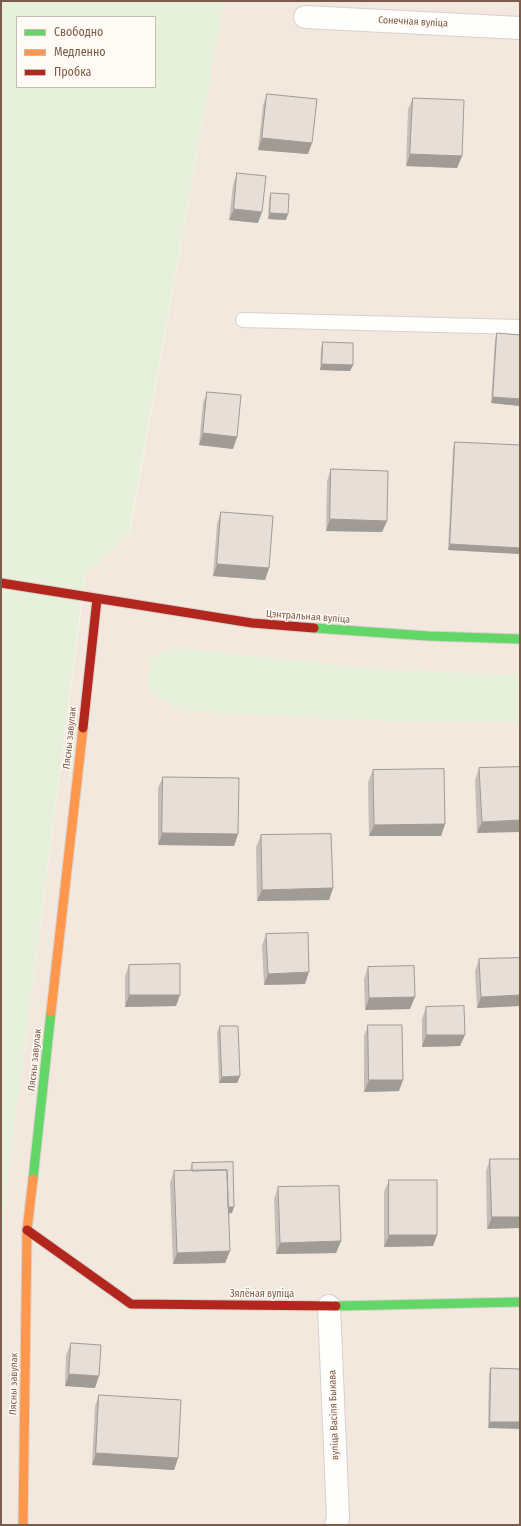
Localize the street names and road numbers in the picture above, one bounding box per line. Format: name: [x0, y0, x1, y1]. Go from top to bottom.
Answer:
street label: Сонечная вуліца: [378, 14, 448, 30]
street label: Цэнтральная вуліца: [266, 608, 350, 626]
street label: Лясны завулак: [61, 706, 79, 770]
street label: Лясны завулак: [26, 1028, 44, 1092]
street label: Зялёная вуліца: [230, 1288, 294, 1300]
street label: Лясны завулак: [7, 1353, 21, 1415]
street label: вуліца Васіля Быкава: [326, 1370, 342, 1460]

